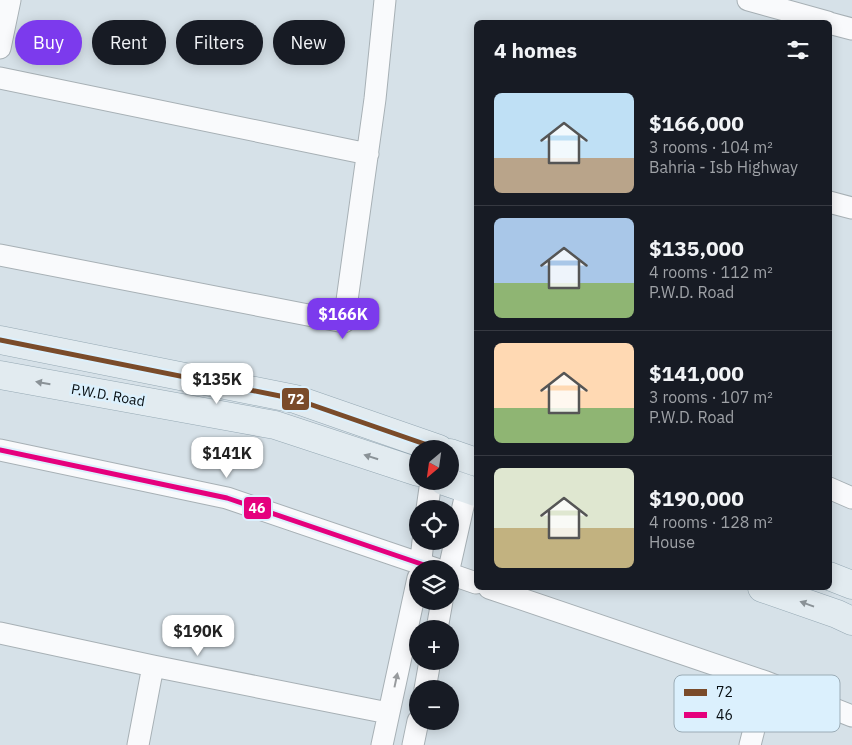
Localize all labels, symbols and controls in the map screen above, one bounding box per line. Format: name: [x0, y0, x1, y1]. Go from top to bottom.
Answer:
chip: Buy: [15, 20, 82, 65]
chip: Rent: [92, 20, 166, 65]
chip: Filters: [176, 20, 263, 65]
chip: New: [273, 20, 345, 65]
text: 4 homes: [494, 36, 577, 64]
icon: filters: [784, 36, 812, 64]
text: $166,000: [649, 109, 744, 137]
icon: home: [534, 113, 594, 173]
text: 3 rooms · 104 m²: [649, 137, 773, 157]
text: Bahria - Isb Highway: [649, 157, 798, 177]
text: $135,000: [649, 234, 744, 262]
icon: home: [534, 238, 594, 298]
text: 4 rooms · 112 m²: [649, 262, 773, 282]
text: P.W.D. Road: [649, 282, 734, 302]
pin: $166K: [308, 298, 378, 340]
text: $166K: [318, 304, 368, 324]
text: $141,000: [649, 359, 744, 387]
pin: $135K: [182, 362, 252, 405]
icon: home: [534, 363, 594, 423]
text: $135K: [192, 369, 242, 389]
one-way arrow: [34, 378, 50, 386]
street label: P.W.D. Road: [70, 380, 146, 410]
line badge: 72: [281, 387, 310, 411]
text: 3 rooms · 107 m²: [649, 387, 773, 407]
text: 72: [288, 390, 304, 408]
text: P.W.D. Road: [649, 407, 734, 427]
pin: $141K: [192, 436, 262, 479]
north arrow: [409, 440, 459, 490]
map controls: [409, 440, 459, 730]
text: $141K: [202, 443, 252, 463]
one-way arrow: [364, 453, 379, 460]
text: $190,000: [649, 484, 744, 512]
icon: home: [534, 488, 594, 548]
line badge: 46: [243, 496, 272, 520]
text: 46: [249, 499, 265, 517]
button: locate: [409, 500, 459, 550]
text: 4 rooms · 128 m²: [649, 512, 773, 532]
text: House: [649, 532, 695, 552]
button: layers: [409, 560, 459, 610]
one-way arrow: [799, 600, 814, 608]
pin: $190K: [163, 614, 233, 657]
button: +: [409, 620, 459, 670]
text: $190K: [173, 621, 223, 641]
one-way arrow: [392, 672, 400, 688]
legend: [674, 675, 840, 732]
button: −: [409, 680, 459, 730]
text: 72: [716, 683, 733, 701]
text: 46: [716, 706, 733, 724]

